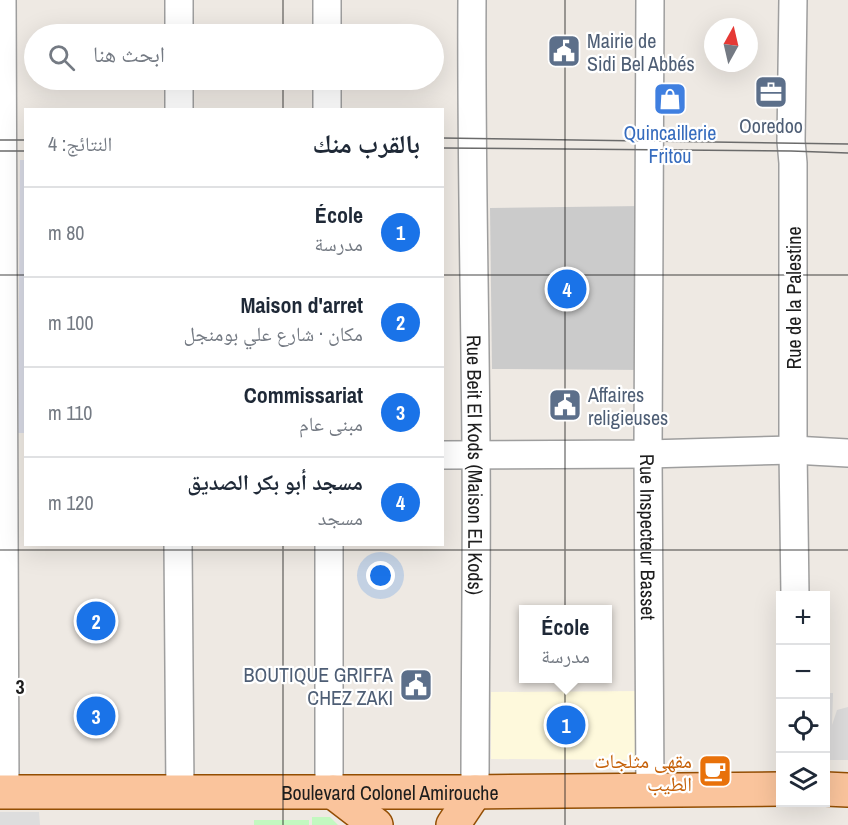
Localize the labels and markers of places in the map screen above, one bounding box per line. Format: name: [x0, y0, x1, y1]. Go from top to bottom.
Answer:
place label: Mairie de Sidi Bel Abbés: [587, 27, 695, 77]
public building icon: Mairie de Sidi Bel Abbés: [546, 33, 582, 69]
office icon: Ooredoo: [753, 74, 789, 110]
shop icon: Quincaillerie Fritou: [652, 81, 688, 117]
place label: Ooredoo: [739, 112, 803, 139]
place label: Quincaillerie Fritou: [624, 119, 716, 169]
pin: 4: [548, 266, 586, 312]
place label: Affaires religieuses: [587, 381, 668, 431]
public building icon: Affaires religieuses: [547, 387, 583, 423]
pin: 2: [76, 598, 116, 644]
place label: BOUTIQUE GRIFFA CHEZ ZAKI: [244, 661, 393, 711]
public building icon: BOUTIQUE GRIFFA CHEZ ZAKI: [398, 667, 434, 703]
pin: 3: [76, 694, 116, 738]
pin: 1: [546, 702, 586, 748]
place label: مقهى مثلجات الطيب: [594, 747, 692, 797]
cafe icon: مقهى مثلجات الطيب: [697, 753, 733, 789]

